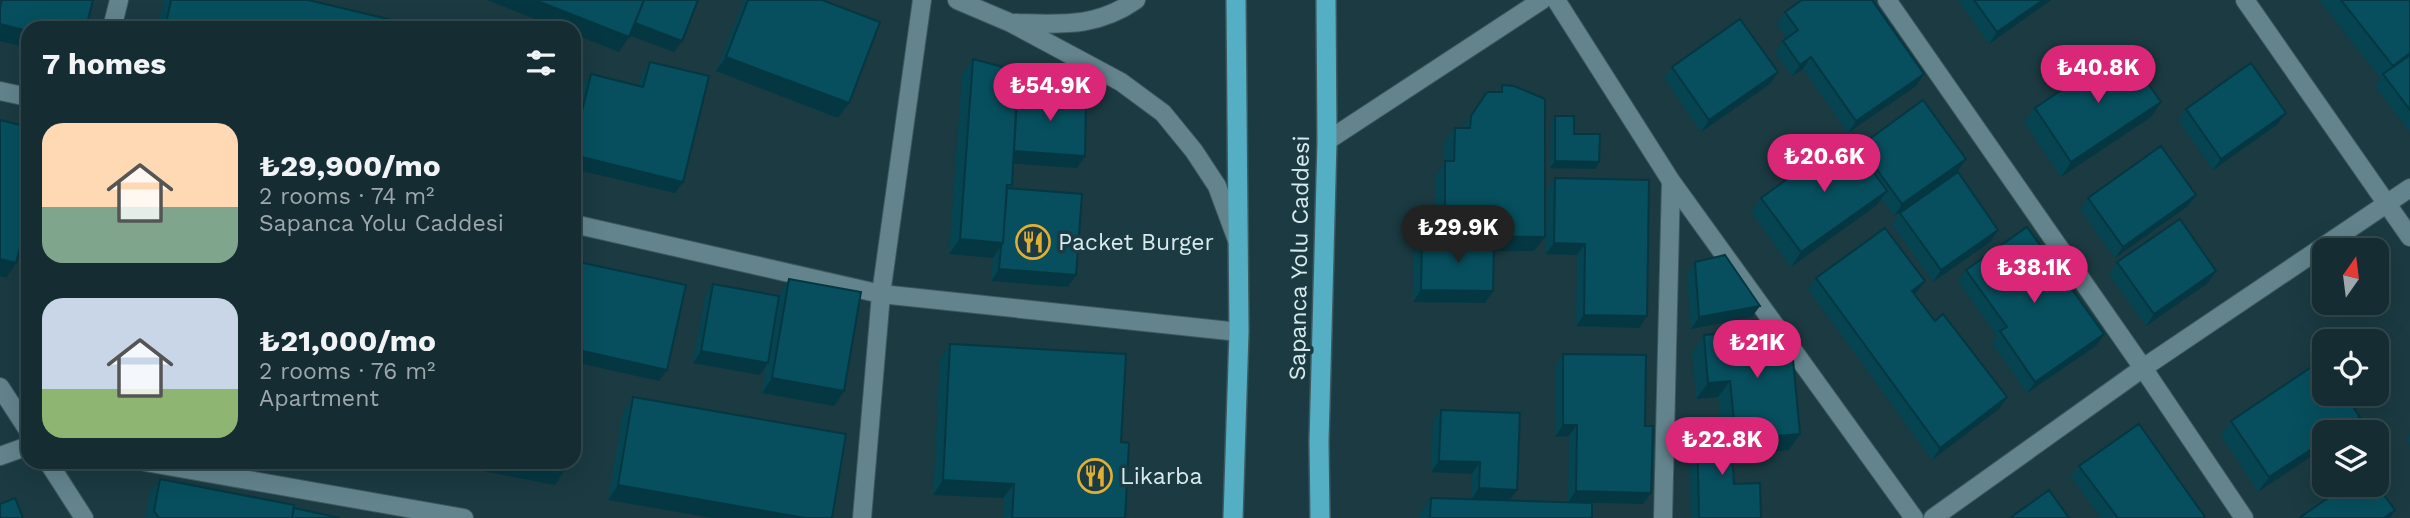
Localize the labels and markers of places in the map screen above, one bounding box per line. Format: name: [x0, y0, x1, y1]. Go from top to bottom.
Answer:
pin: ₺40.8K: [2041, 46, 2155, 105]
pin: ₺54.9K: [993, 64, 1107, 123]
pin: ₺20.6K: [1767, 134, 1881, 194]
pin: ₺29.9K: [1401, 205, 1515, 265]
restaurant icon: Packet Burger: [1014, 223, 1052, 261]
place label: Packet Burger: [1058, 229, 1214, 256]
pin: ₺38.1K: [1977, 246, 2091, 305]
pin: ₺21K: [1716, 320, 1798, 380]
pin: ₺22.8K: [1665, 418, 1779, 477]
restaurant icon: Likarba: [1076, 457, 1114, 495]
place label: Likarba: [1120, 463, 1203, 490]

